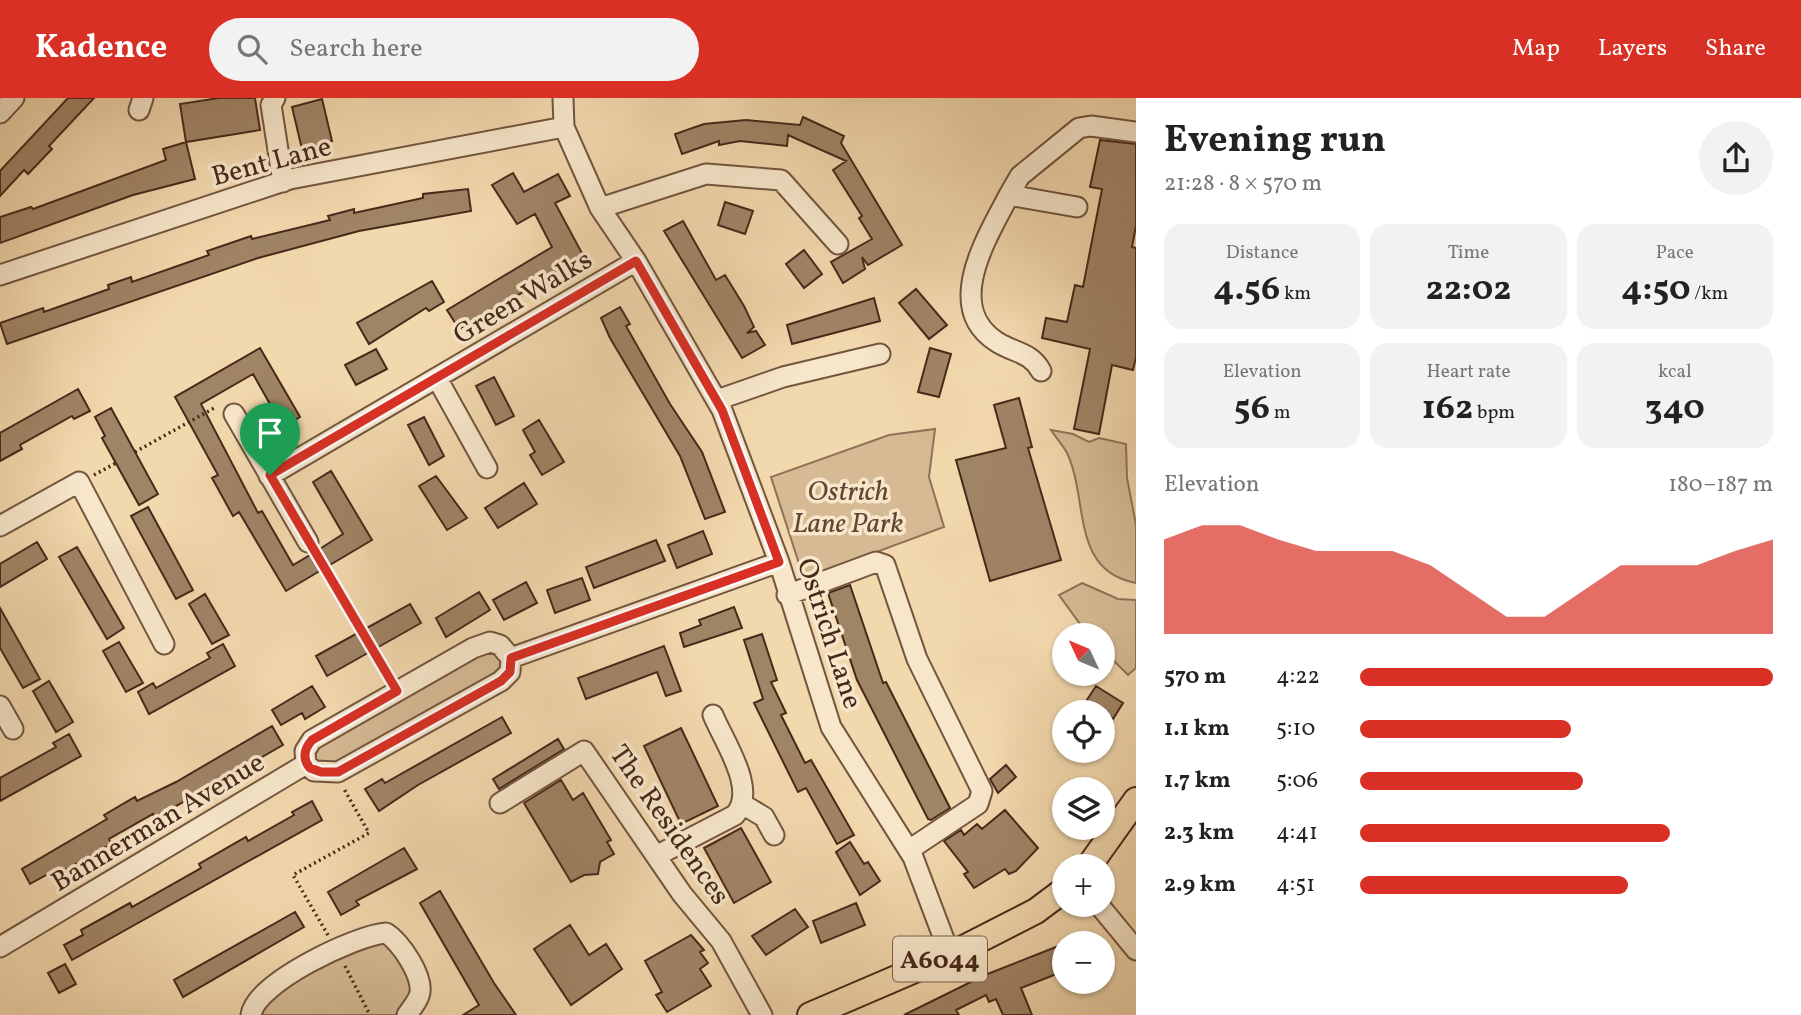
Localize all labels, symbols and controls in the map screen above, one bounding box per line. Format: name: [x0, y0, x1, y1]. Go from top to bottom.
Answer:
search box: [209, 18, 699, 81]
text: Kadence: [35, 26, 167, 72]
icon: search: [233, 30, 271, 68]
text: Search here: [289, 31, 423, 67]
text: Map: [1512, 32, 1560, 66]
text: Layers: [1598, 32, 1667, 66]
text: Share: [1705, 32, 1766, 66]
text: Evening run: [1164, 115, 1386, 168]
button: share: [1699, 121, 1773, 195]
street label: Bent Lane: [207, 128, 336, 197]
text: 21:28 · 8 × 570 m: [1164, 168, 1322, 200]
text: Distance: [1226, 240, 1299, 266]
text: Time: [1448, 240, 1489, 266]
text: Pace: [1656, 240, 1694, 266]
street label: Green Walks: [446, 241, 600, 355]
text: 4.56: [1213, 266, 1280, 314]
text: 22:02: [1425, 266, 1512, 314]
text: 4:50: [1621, 266, 1690, 314]
text: km: [1280, 281, 1311, 307]
text: /km: [1690, 281, 1728, 307]
text: Elevation: [1223, 359, 1302, 385]
text: Heart rate: [1427, 359, 1510, 385]
text: kcal: [1658, 359, 1692, 385]
text: 56: [1234, 385, 1270, 433]
text: 162: [1422, 385, 1473, 433]
text: 340: [1645, 385, 1705, 433]
text: m: [1270, 400, 1291, 426]
text: bpm: [1473, 400, 1515, 426]
pin: [240, 403, 300, 475]
icon: arrive: [251, 414, 289, 452]
text: Elevation: [1164, 469, 1260, 501]
text: 180–187 m: [1668, 469, 1773, 501]
park label: Ostrich Lane Park: [793, 473, 903, 544]
street label: Ostrich Lane: [786, 553, 871, 714]
north arrow: [1052, 623, 1115, 686]
map controls: [1052, 623, 1115, 994]
text: 570 m: [1164, 661, 1226, 693]
text: 4:22: [1276, 661, 1320, 693]
button: locate: [1052, 700, 1115, 763]
text: 1.1 km: [1164, 713, 1230, 745]
text: 5:10: [1276, 713, 1315, 745]
street label: The Residences: [599, 738, 739, 913]
street label: Bannerman Avenue: [44, 744, 272, 902]
text: 1.7 km: [1164, 765, 1231, 797]
text: 5:06: [1276, 765, 1318, 797]
button: layers: [1052, 777, 1115, 840]
text: 2.3 km: [1164, 817, 1235, 849]
text: 4:41: [1276, 817, 1318, 849]
button: +: [1052, 854, 1115, 917]
text: 2.9 km: [1164, 869, 1236, 901]
text: 4:51: [1276, 869, 1315, 901]
button: −: [1052, 931, 1115, 994]
road number: A6044: [893, 936, 987, 982]

